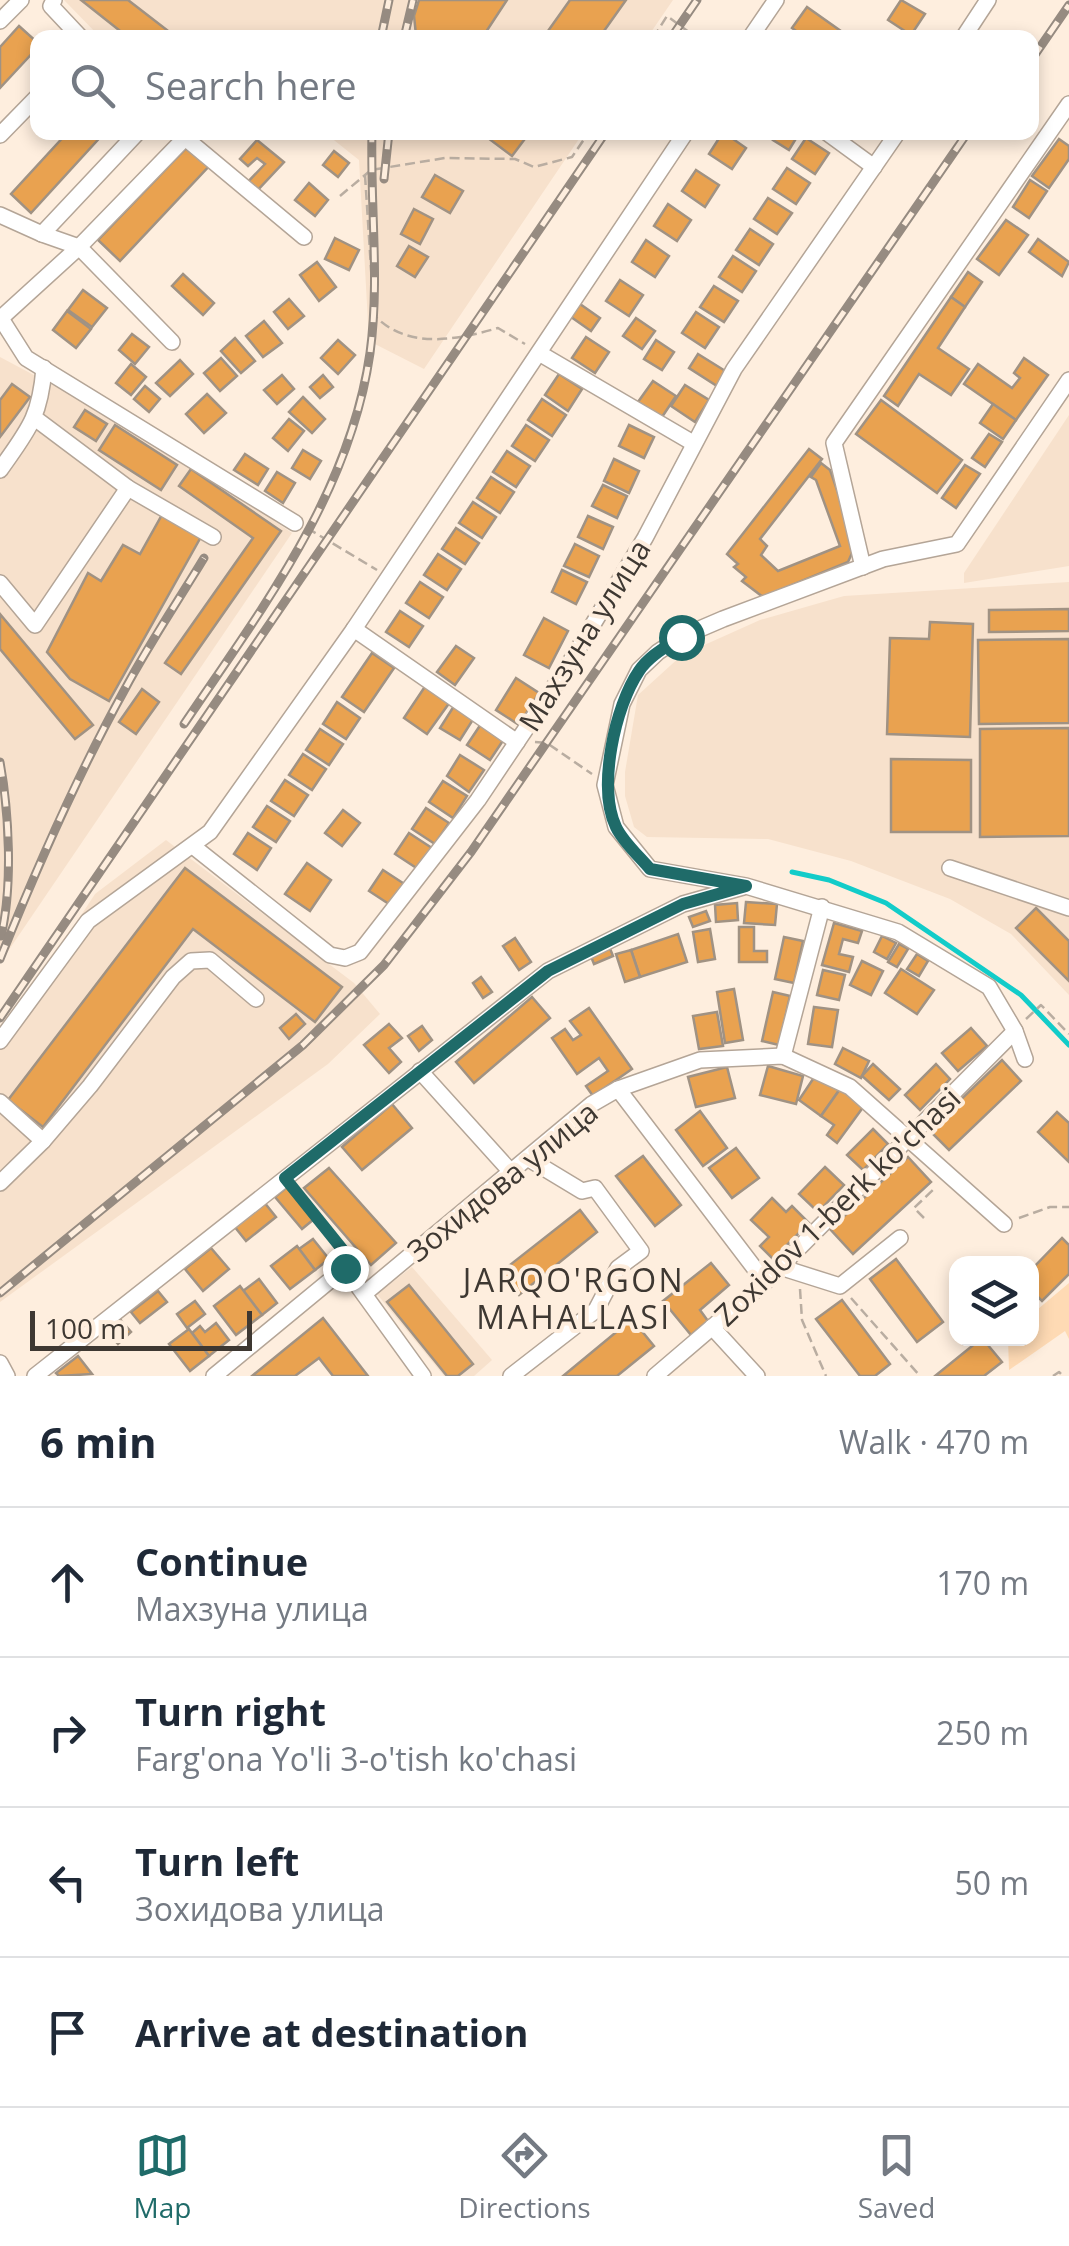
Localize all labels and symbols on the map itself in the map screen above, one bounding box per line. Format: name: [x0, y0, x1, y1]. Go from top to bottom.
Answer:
street label: Махзуна улица: [509, 531, 659, 739]
route start: [659, 615, 705, 661]
street label: Zoxidov 1-berk ko'chasi: [705, 1078, 969, 1334]
street label: Зохидова улица: [398, 1091, 606, 1271]
route end: [323, 1246, 369, 1292]
district label: JARQO'RGON MAHALLASI: [460, 1258, 685, 1338]
scale bar: [30, 1306, 252, 1350]

